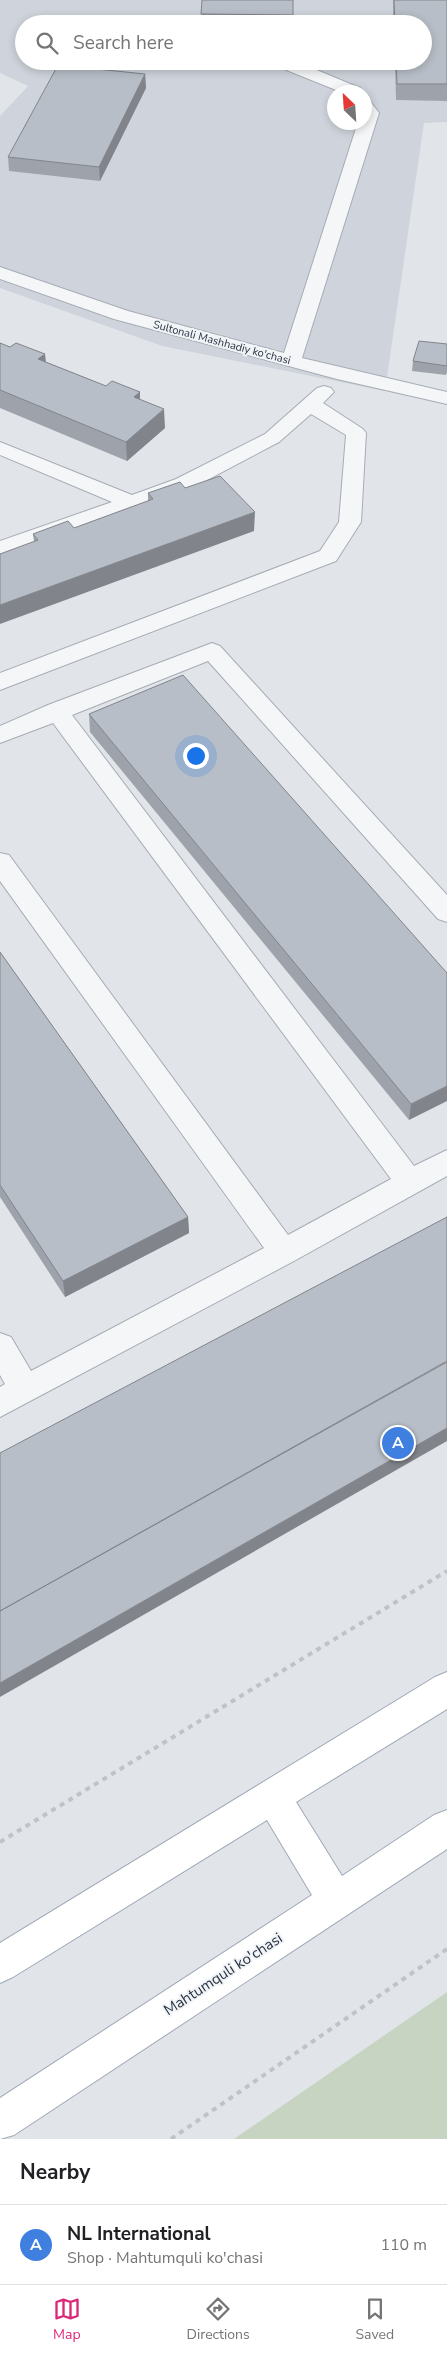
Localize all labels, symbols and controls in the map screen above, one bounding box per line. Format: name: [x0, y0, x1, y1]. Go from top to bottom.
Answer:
search box: [15, 15, 432, 70]
icon: search: [33, 29, 61, 57]
text: Search here: [73, 30, 174, 56]
north arrow: [327, 85, 372, 130]
street label: Sultonali Mashhadiy ko'chasi: [151, 317, 292, 368]
your location: [183, 743, 209, 769]
pin: A: [382, 1424, 414, 1462]
street label: Mahtumquli ko'chasi: [160, 1928, 286, 2020]
text: Nearby: [20, 2158, 90, 2186]
text: NL International: [67, 2221, 211, 2247]
text: A: [30, 2234, 42, 2256]
text: 110 m: [380, 2234, 427, 2256]
text: Shop · Mahtumquli ko'chasi: [67, 2247, 263, 2269]
tab: Map: [53, 2295, 81, 2344]
tab: Directions: [187, 2295, 250, 2344]
tab: Saved: [355, 2295, 394, 2344]

